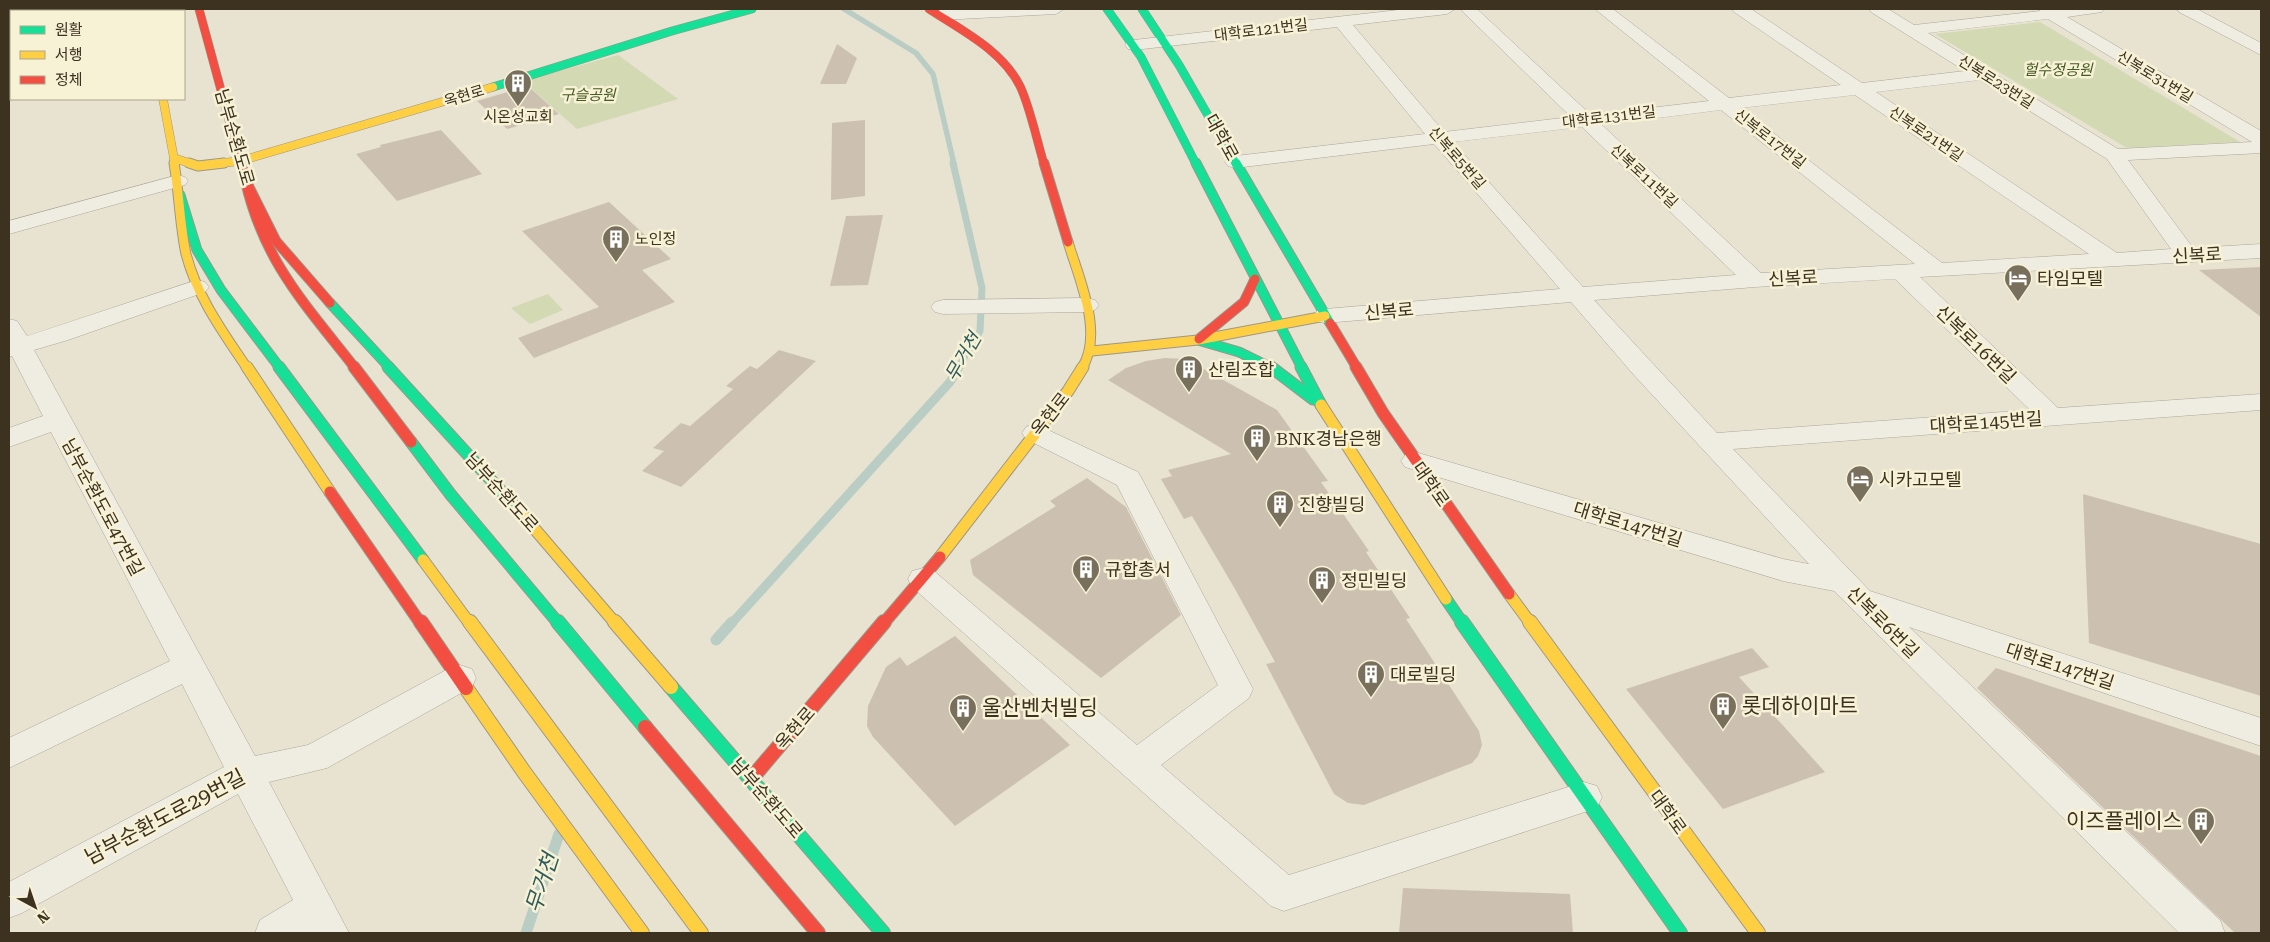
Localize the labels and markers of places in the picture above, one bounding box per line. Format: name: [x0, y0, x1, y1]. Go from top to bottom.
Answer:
building icon: 시온성교회: [503, 68, 533, 107]
place label: 시온성교회: [483, 108, 553, 126]
building icon: 노인정: [601, 224, 631, 263]
place label: 노인정: [635, 230, 676, 248]
hotel icon: 타임모텔: [2003, 263, 2033, 302]
place label: 타임모텔: [2037, 268, 2103, 289]
building icon: 산림조합: [1174, 354, 1204, 393]
place label: 산림조합: [1208, 359, 1274, 380]
building icon: BNK경남은행: [1242, 423, 1272, 462]
place label: BNK경남은행: [1276, 428, 1382, 449]
hotel icon: 시카고모텔: [1845, 464, 1875, 503]
place label: 시카고모텔: [1879, 469, 1962, 490]
building icon: 진향빌딩: [1265, 489, 1295, 528]
place label: 진향빌딩: [1299, 494, 1365, 515]
building icon: 규합총서: [1071, 554, 1101, 593]
place label: 규합총서: [1105, 559, 1171, 580]
building icon: 정민빌딩: [1307, 565, 1337, 604]
place label: 정민빌딩: [1341, 570, 1407, 591]
building icon: 대로빌딩: [1356, 659, 1386, 698]
place label: 대로빌딩: [1390, 664, 1456, 685]
building icon: 롯데하이마트: [1708, 691, 1738, 730]
building icon: 울산벤처빌딩: [948, 693, 978, 732]
place label: 롯데하이마트: [1742, 694, 1858, 718]
place label: 울산벤처빌딩: [982, 696, 1098, 720]
building icon: 이즈플레이스: [2186, 806, 2216, 845]
place label: 이즈플레이스: [2066, 809, 2182, 833]

